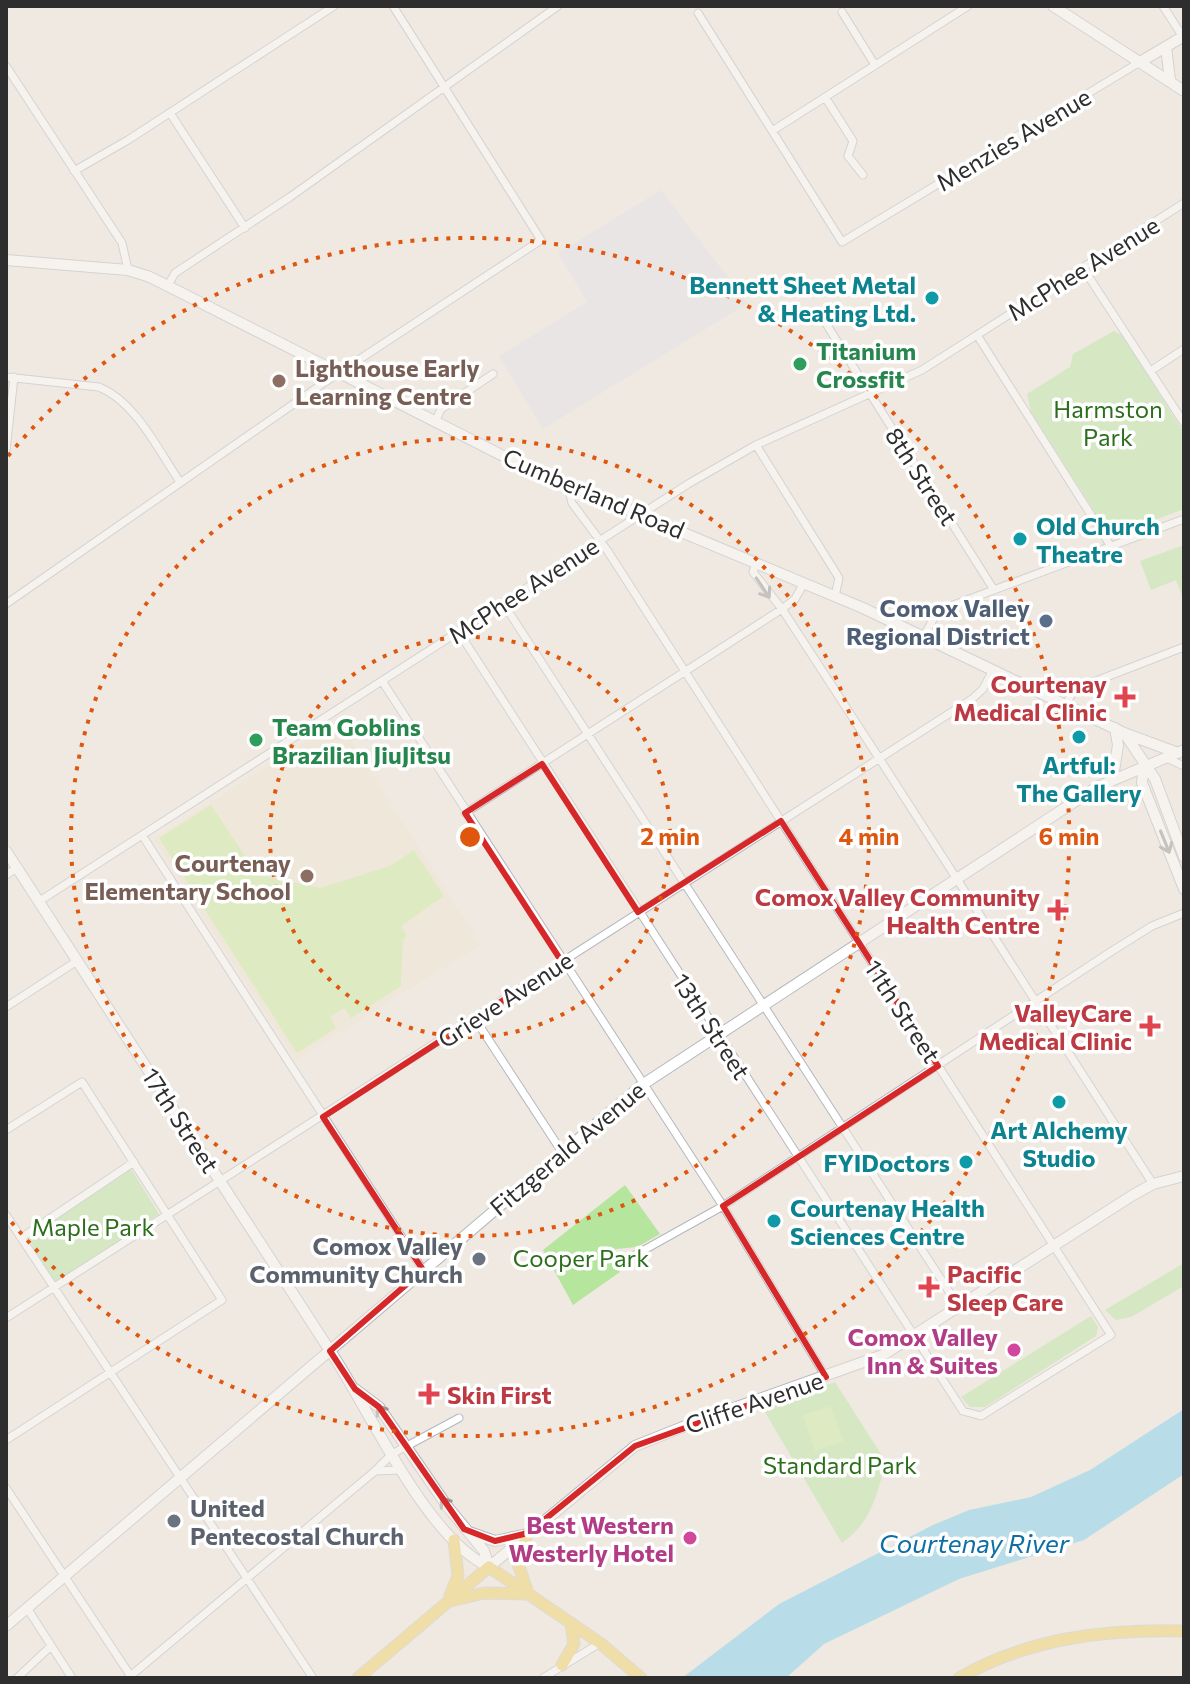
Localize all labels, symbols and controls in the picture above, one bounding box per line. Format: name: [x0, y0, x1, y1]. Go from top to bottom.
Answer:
street label: Menzies Avenue: [930, 81, 1096, 197]
street label: McPhee Avenue: [1002, 210, 1164, 326]
place label: Bennett Sheet Metal & Heating Ltd.: [689, 270, 916, 327]
marker: Bennett Sheet Metal & Heating Ltd.: [923, 289, 941, 307]
place label: Titanium Crossfit: [816, 336, 916, 393]
place label: Lighthouse Early Learning Centre: [295, 353, 480, 410]
marker: Titanium Crossfit: [791, 355, 809, 373]
marker: Lighthouse Early Learning Centre: [270, 372, 288, 390]
park label: Harmston Park: [1053, 394, 1163, 451]
street label: 8th Street: [880, 422, 964, 530]
street label: Cumberland Road: [499, 442, 689, 544]
place label: Old Church Theatre: [1036, 511, 1160, 568]
marker: Old Church Theatre: [1011, 530, 1029, 548]
street label: McPhee Avenue: [442, 531, 604, 649]
one-way arrow: [755, 576, 771, 598]
place label: Comox Valley Regional District: [846, 593, 1030, 650]
marker: Comox Valley Regional District: [1037, 612, 1055, 630]
place label: Courtenay Medical Clinic: [953, 669, 1107, 726]
marker: Courtenay Medical Clinic: [1114, 686, 1136, 708]
place label: Team Goblins Brazilian JiuJitsu: [272, 712, 451, 769]
marker: Artful: The Gallery: [1070, 728, 1088, 746]
marker: Team Goblins Brazilian JiuJitsu: [247, 731, 265, 749]
place label: Artful: The Gallery: [1016, 750, 1142, 807]
text: 2 min: [640, 821, 700, 850]
text: 4 min: [839, 821, 899, 850]
text: 6 min: [1039, 821, 1099, 850]
centre of rings: [456, 823, 484, 851]
one-way arrow: [1159, 829, 1173, 854]
place label: Courtenay Elementary School: [84, 848, 291, 905]
marker: Courtenay Elementary School: [298, 867, 316, 885]
place label: Comox Valley Community Health Centre: [755, 882, 1040, 939]
marker: Comox Valley Community Health Centre: [1047, 899, 1069, 921]
street label: Grieve Avenue: [432, 945, 578, 1053]
street label: 11th Street: [859, 954, 947, 1068]
street label: 13th Street: [667, 968, 757, 1084]
place label: ValleyCare Medical Clinic: [978, 998, 1132, 1055]
marker: ValleyCare Medical Clinic: [1139, 1015, 1161, 1037]
street label: 17th Street: [136, 1062, 226, 1178]
street label: Fitzgerald Avenue: [484, 1075, 650, 1221]
marker: Art Alchemy Studio: [1050, 1093, 1068, 1111]
place label: Art Alchemy Studio: [990, 1115, 1128, 1172]
place label: FYIDoctors: [824, 1148, 950, 1177]
marker: FYIDoctors: [957, 1153, 975, 1171]
place label: Courtenay Health Sciences Centre: [790, 1193, 985, 1250]
park label: Maple Park: [31, 1212, 155, 1241]
marker: Courtenay Health Sciences Centre: [765, 1212, 783, 1230]
place label: Comox Valley Community Church: [249, 1231, 463, 1288]
park label: Cooper Park: [513, 1243, 649, 1272]
marker: Comox Valley Community Church: [470, 1250, 488, 1268]
place label: Pacific Sleep Care: [947, 1259, 1063, 1316]
marker: Pacific Sleep Care: [918, 1276, 940, 1298]
place label: Comox Valley Inn & Suites: [848, 1322, 998, 1379]
marker: Comox Valley Inn & Suites: [1005, 1341, 1023, 1359]
street label: Cliffe Avenue: [681, 1365, 827, 1439]
place label: Skin First: [447, 1380, 552, 1409]
marker: Skin First: [418, 1383, 440, 1405]
one-way arrow: [375, 1404, 392, 1426]
park label: Standard Park: [763, 1450, 917, 1479]
place label: United Pentecostal Church: [190, 1493, 404, 1550]
one-way arrow: [440, 1497, 457, 1518]
place label: Best Western Westerly Hotel: [509, 1510, 674, 1567]
marker: United Pentecostal Church: [165, 1512, 183, 1530]
water label: Courtenay River: [879, 1527, 1071, 1558]
marker: Best Western Westerly Hotel: [681, 1529, 699, 1547]

